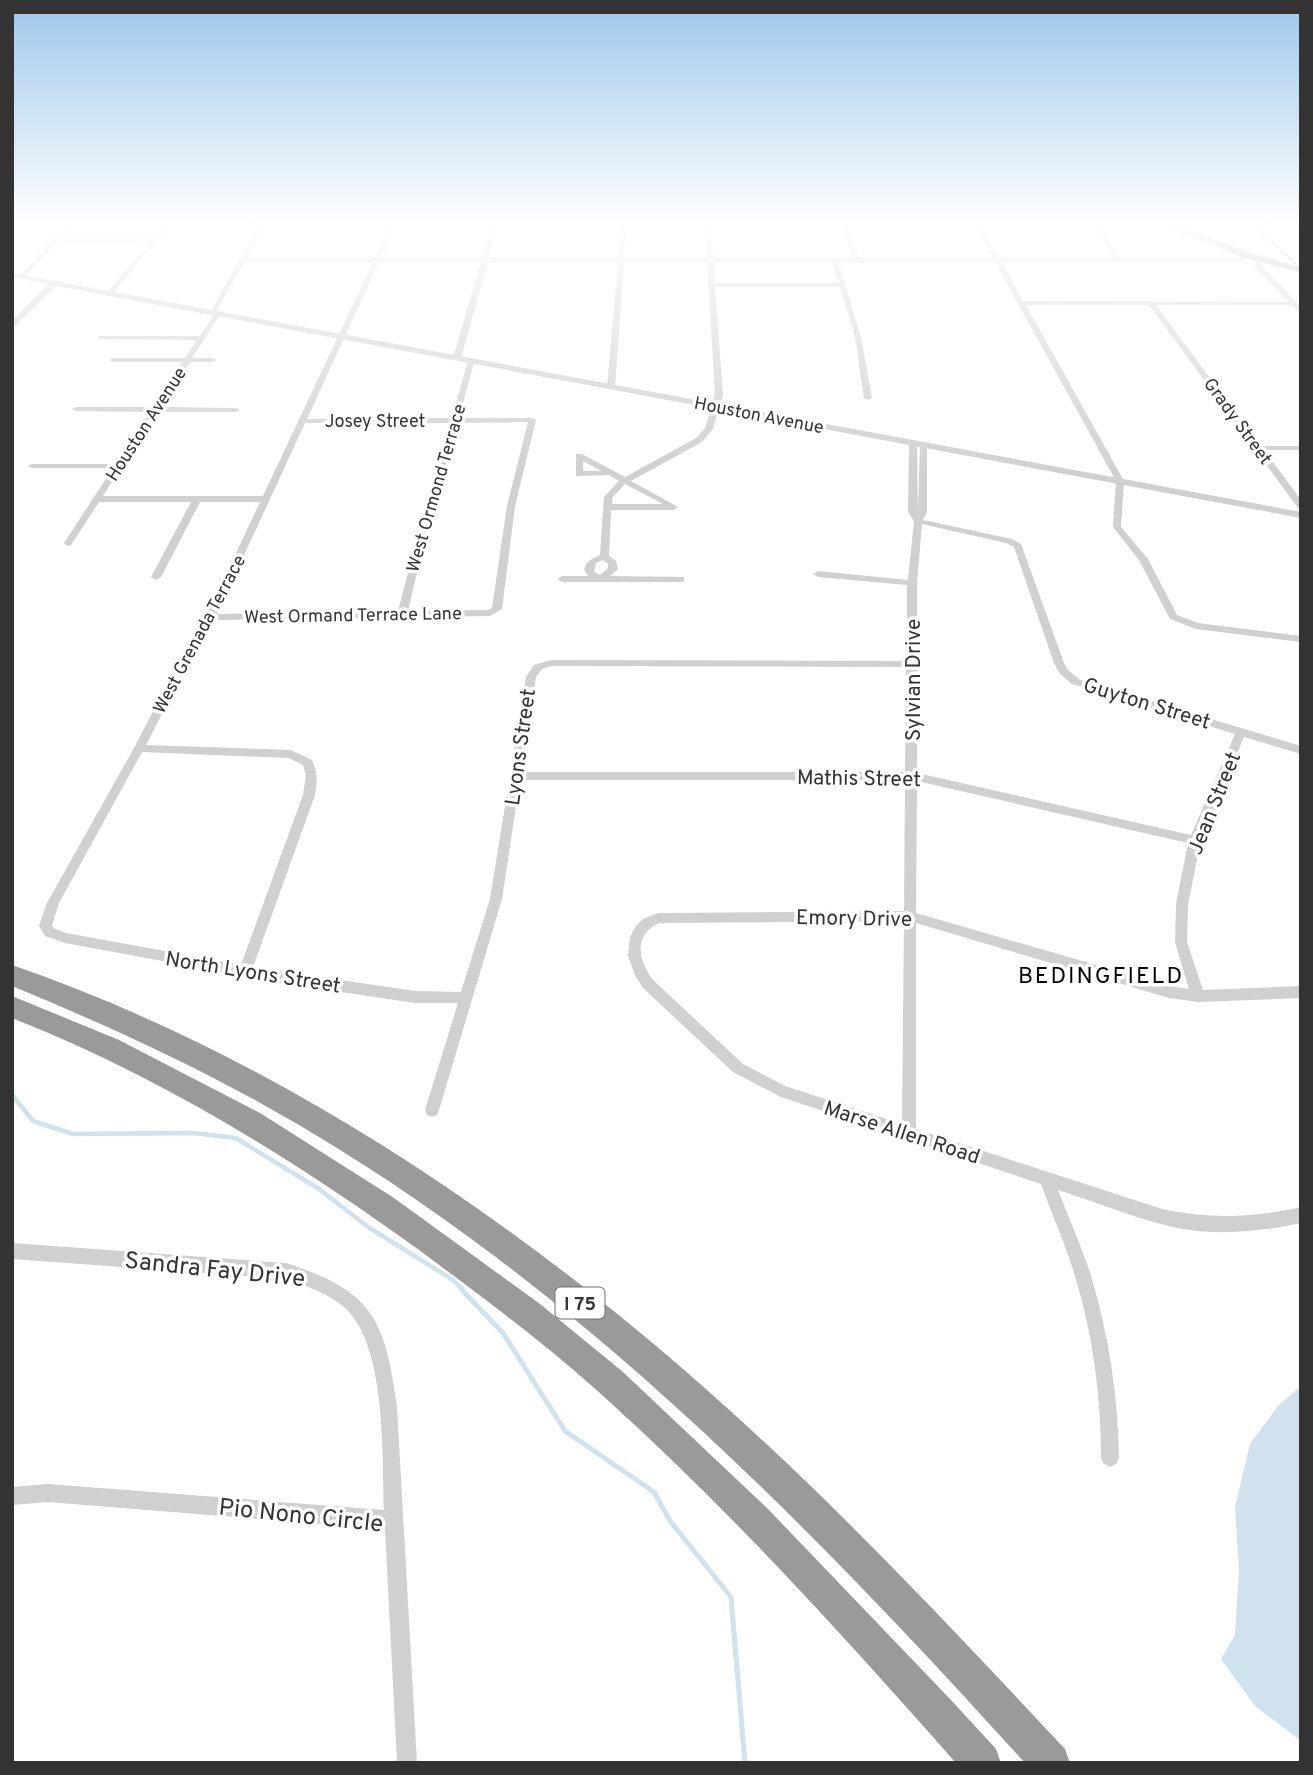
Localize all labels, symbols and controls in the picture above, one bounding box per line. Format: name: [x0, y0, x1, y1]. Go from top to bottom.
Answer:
street label: Houston Avenue: [102, 363, 193, 486]
street label: Grady Street: [1197, 374, 1276, 470]
street label: Houston Avenue: [692, 393, 825, 440]
street label: West Ormond Terrace: [402, 402, 472, 575]
street label: Josey Street: [325, 411, 425, 434]
street label: West Grenada Terrace: [149, 551, 252, 718]
street label: West Ormand Terrace Lane: [244, 603, 462, 630]
street label: Sylvian Drive: [901, 619, 928, 741]
street label: Guyton Street: [1080, 672, 1213, 737]
street label: Lyons Street: [500, 687, 543, 807]
street label: Jean Street: [1183, 748, 1248, 859]
street label: Mathis Street: [797, 765, 921, 794]
street label: Emory Drive: [796, 905, 912, 934]
street label: North Lyons Street: [163, 946, 342, 1001]
district label: BEDINGFIELD: [1018, 963, 1184, 992]
street label: Marse Allen Road: [820, 1095, 983, 1171]
street label: Sandra Fay Drive: [123, 1247, 306, 1295]
road number: I 75: [556, 1288, 604, 1318]
street label: Pio Nono Circle: [217, 1493, 384, 1541]

